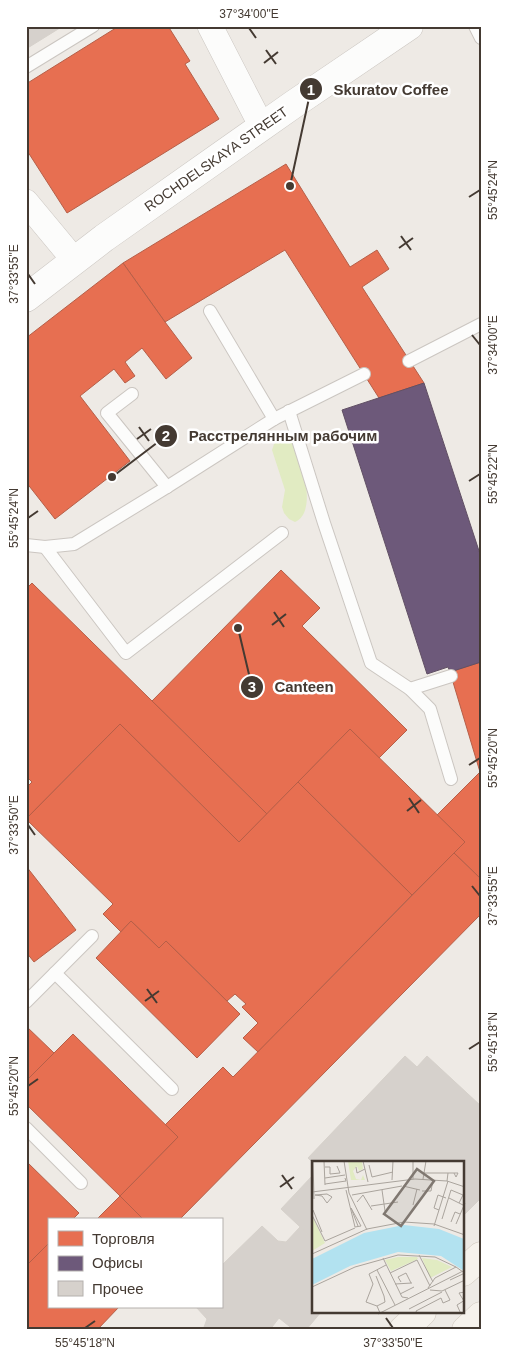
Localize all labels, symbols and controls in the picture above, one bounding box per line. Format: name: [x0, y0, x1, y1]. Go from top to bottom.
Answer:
text: 37°34'00"E: [219, 7, 279, 21]
callout: Skuratov Coffee: [298, 74, 458, 104]
text: 1: [307, 81, 315, 98]
text: Skuratov Coffee: [333, 81, 449, 98]
street label: ROCHDELSKAYA STREET: [141, 103, 291, 215]
text: 55°45'24"N: [486, 160, 500, 220]
text: 37°33'55"E: [7, 244, 21, 304]
text: 37°34'00"E: [486, 315, 500, 375]
callout: Расстрелянным рабочим: [154, 421, 388, 451]
text: 2: [162, 427, 170, 444]
text: Расстрелянным рабочим: [189, 427, 377, 444]
text: 55°45'22"N: [486, 444, 500, 504]
text: 55°45'24"N: [7, 488, 21, 548]
callout: Canteen: [239, 672, 343, 702]
text: 3: [248, 678, 256, 695]
text: Canteen: [274, 678, 334, 695]
text: 55°45'20"N: [486, 728, 500, 788]
text: 37°33'50"E: [7, 795, 21, 855]
text: 37°33'55"E: [486, 866, 500, 926]
text: 55°45'18"N: [486, 1012, 500, 1072]
text: 55°45'20"N: [7, 1056, 21, 1116]
inset map: [312, 1161, 464, 1314]
legend: [48, 1218, 222, 1308]
text: Торговля: [92, 1230, 155, 1247]
text: Офисы: [92, 1254, 143, 1271]
text: Прочее: [92, 1280, 144, 1297]
text: 55°45'18"N: [55, 1336, 115, 1350]
text: 37°33'50"E: [363, 1336, 423, 1350]

